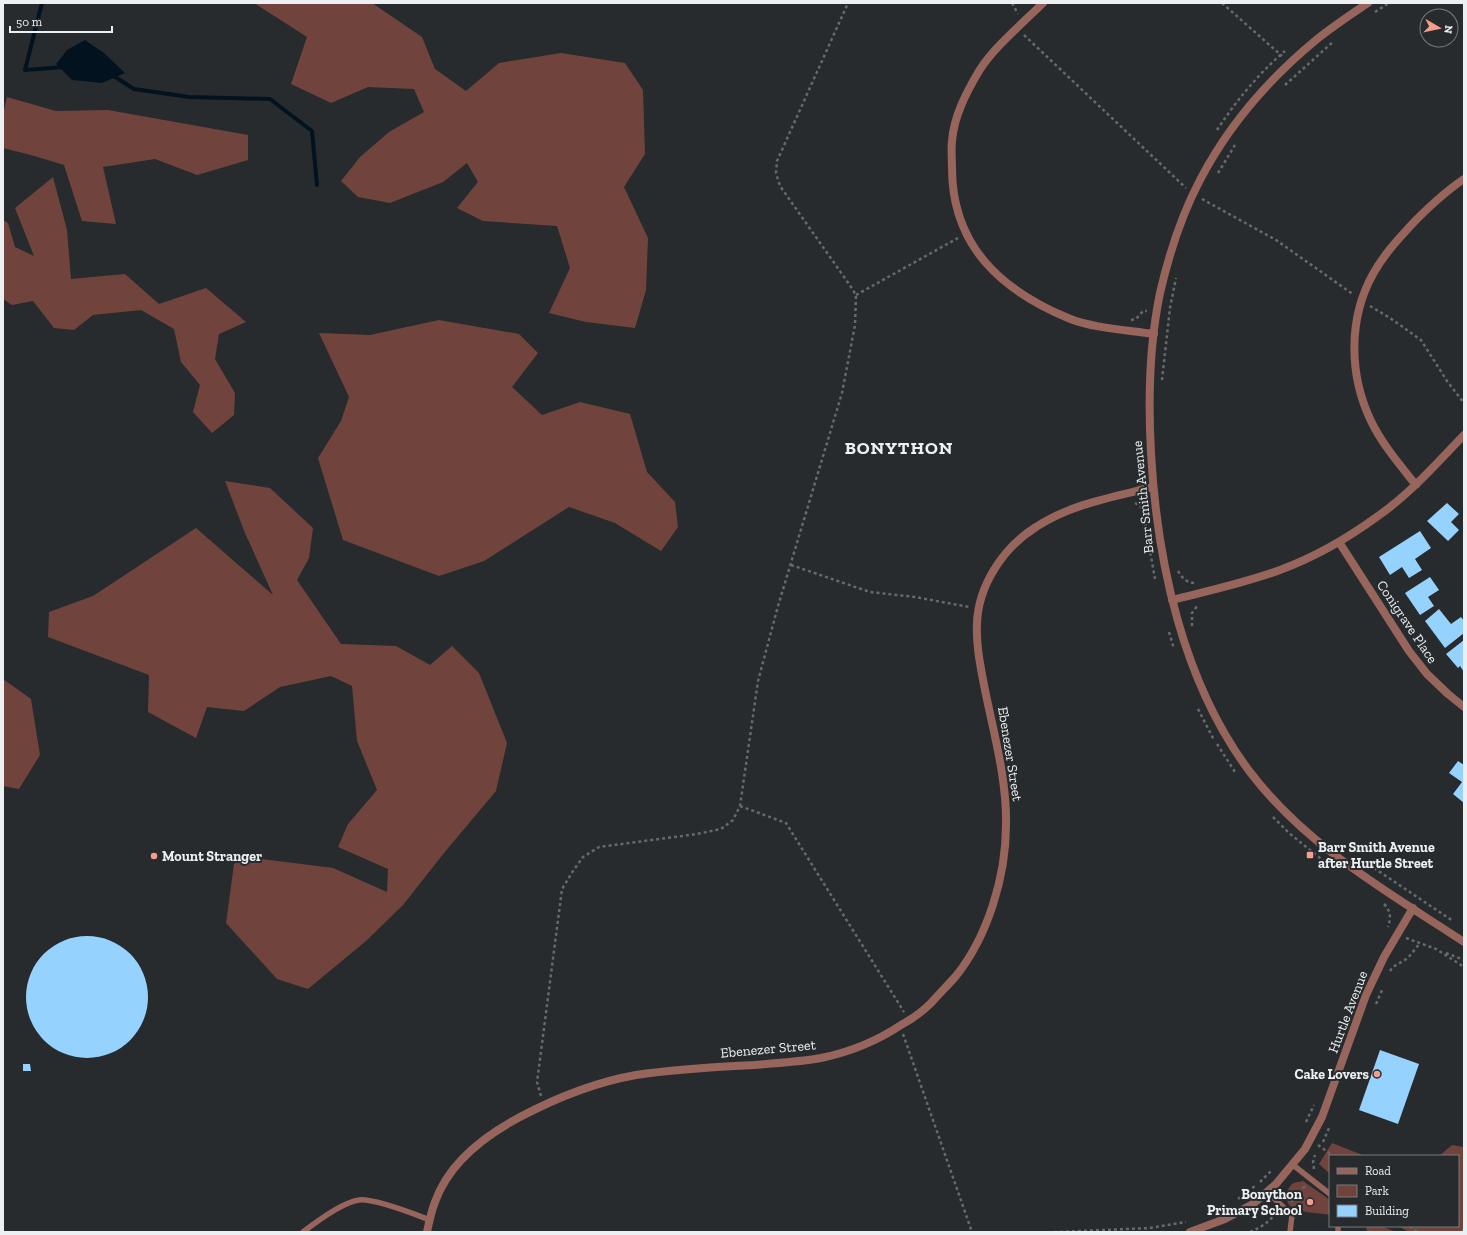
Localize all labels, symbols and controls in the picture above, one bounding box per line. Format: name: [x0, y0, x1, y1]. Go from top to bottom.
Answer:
scale bar: [10, 8, 112, 34]
north arrow: [1419, 8, 1459, 48]
text: 50 m: [16, 15, 43, 29]
text: N: [1441, 24, 1455, 35]
district label: BONYTHON: [845, 437, 953, 459]
street label: Barr Smith Avenue: [1129, 439, 1157, 554]
street label: Conigrave Place: [1373, 577, 1441, 667]
street label: Ebenezer Street: [994, 705, 1026, 803]
place label: Barr Smith Avenue after Hurtle Street: [1318, 839, 1435, 872]
place label: Mount Stranger: [162, 848, 262, 865]
marker: Barr Smith Avenue after Hurtle Street: [1305, 850, 1315, 860]
marker: Mount Stranger: [149, 851, 159, 861]
street label: Hurtle Avenue: [1325, 968, 1372, 1055]
street label: Ebenezer Street: [720, 1036, 817, 1062]
place label: Cake Lovers: [1294, 1066, 1370, 1083]
marker: Cake Lovers: [1372, 1069, 1382, 1079]
legend: [1329, 1155, 1459, 1227]
text: Road: [1365, 1164, 1391, 1178]
text: Park: [1365, 1184, 1390, 1198]
place label: Bonython Primary School: [1207, 1186, 1303, 1219]
marker: Bonython Primary School: [1305, 1197, 1315, 1207]
text: Building: [1365, 1204, 1409, 1218]

